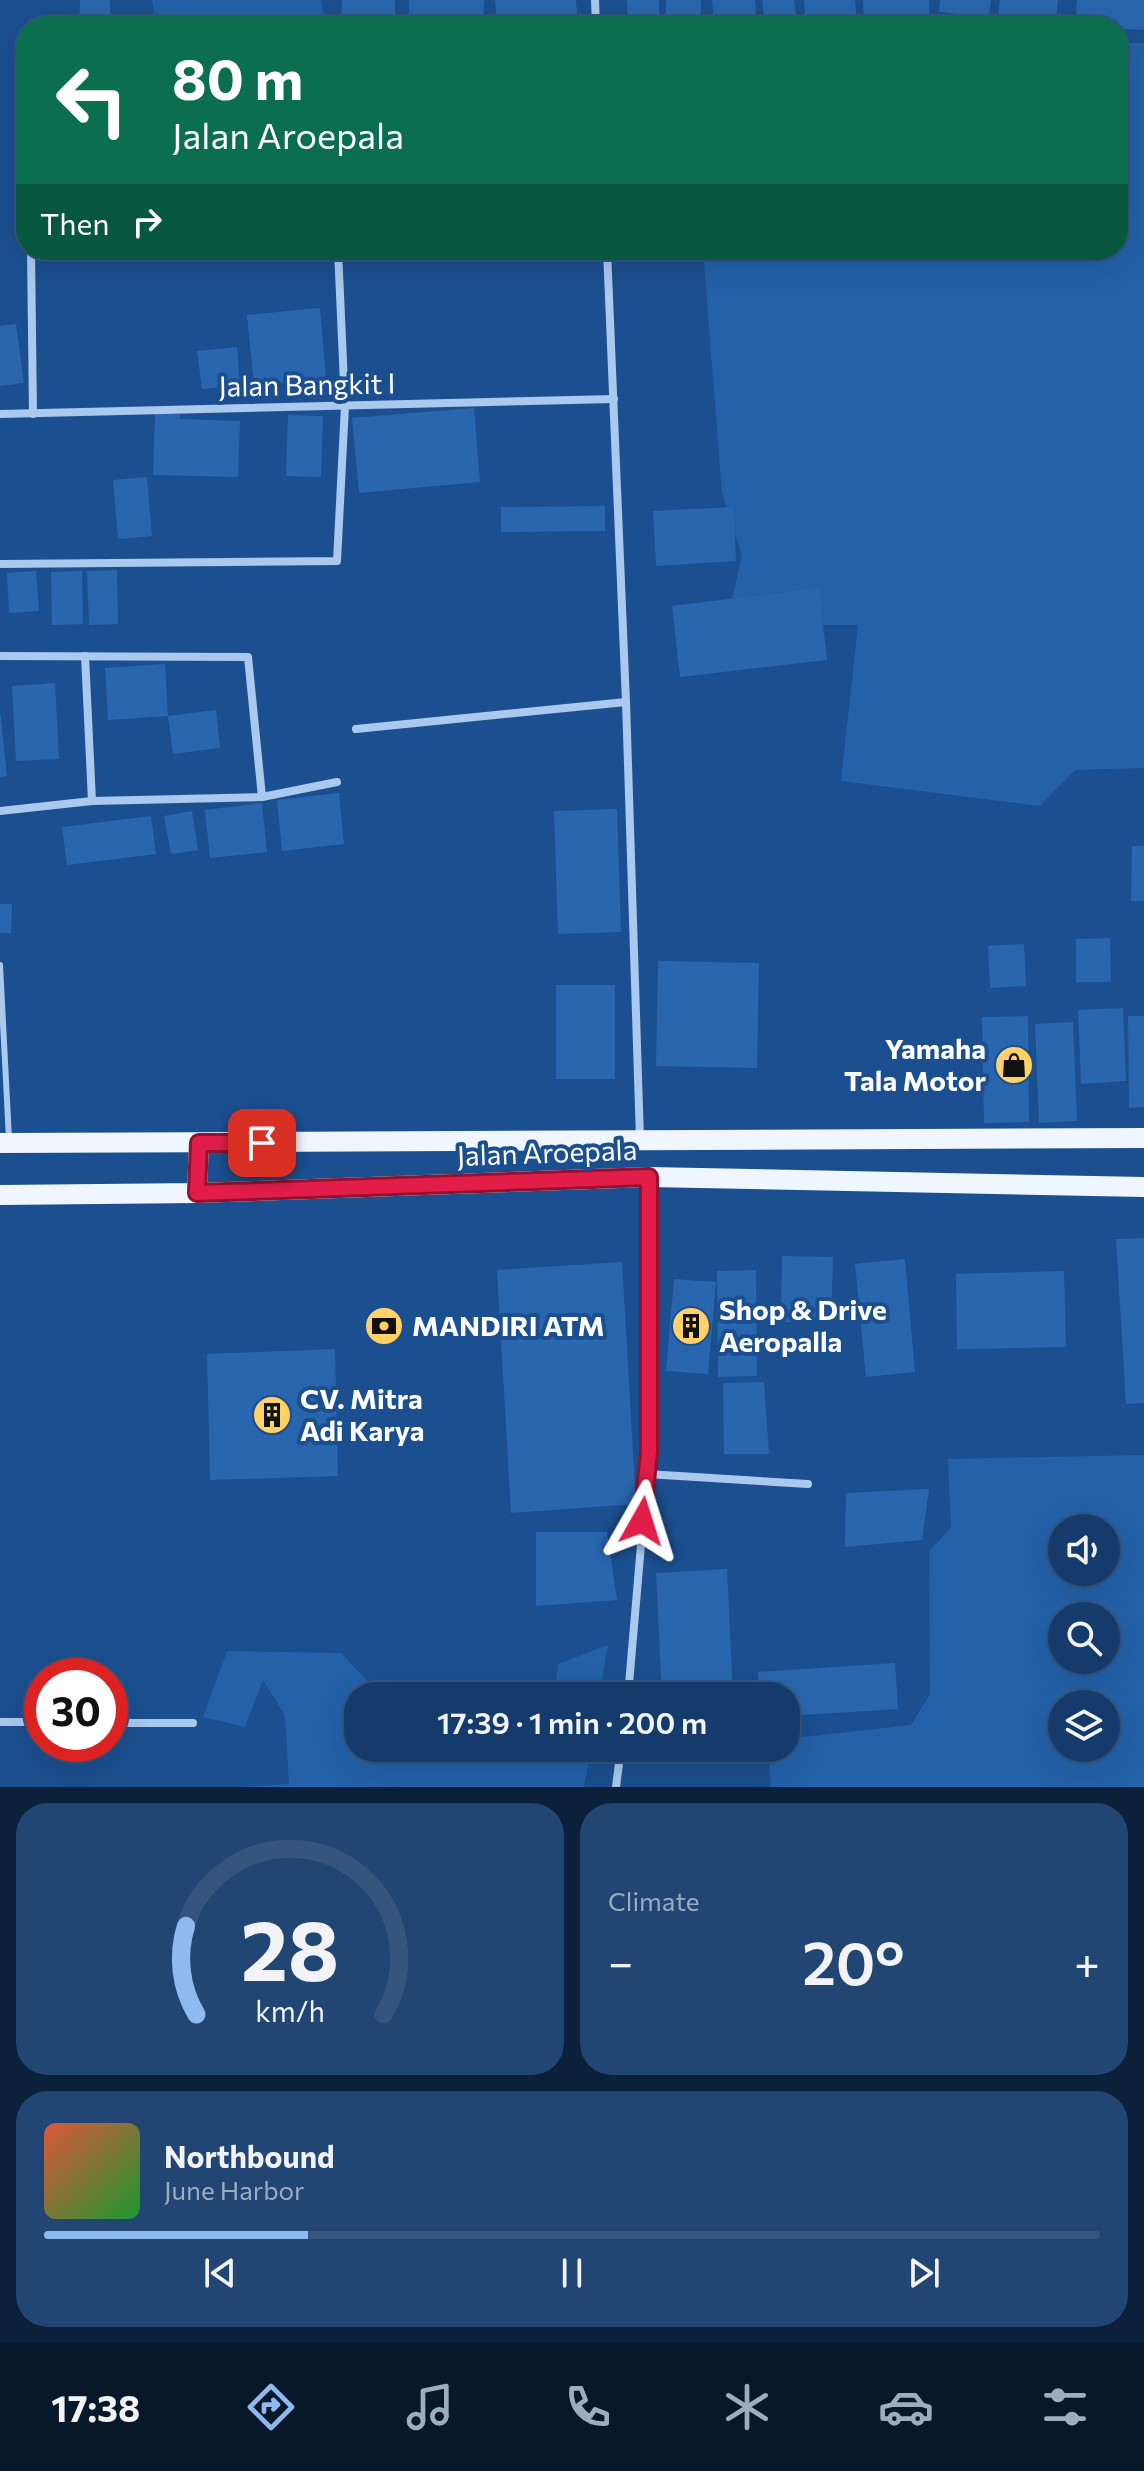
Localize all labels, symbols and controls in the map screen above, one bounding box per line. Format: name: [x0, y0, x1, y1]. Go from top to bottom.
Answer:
text: 80 m: [172, 43, 303, 112]
icon: left: [40, 48, 144, 152]
text: Jalan Aroepala: [172, 112, 404, 156]
icon: right: [125, 200, 169, 244]
text: Then: [40, 204, 109, 241]
street label: Jalan Bangkit I: [218, 365, 396, 403]
place label: Yamaha Tala Motor: [844, 1031, 986, 1097]
shop icon: Yamaha Tala Motor: [993, 1044, 1035, 1086]
pin: [228, 1109, 296, 1177]
icon: arrive: [240, 1121, 284, 1165]
street label: Jalan Aroepala: [456, 1132, 638, 1172]
place label: Shop & Drive Aeropalla: [719, 1292, 887, 1358]
bank icon: MANDIRI ATM: [363, 1305, 405, 1347]
building icon: Shop & Drive Aeropalla: [670, 1305, 712, 1347]
place label: MANDIRI ATM: [412, 1308, 605, 1342]
place label: CV. Mitra Adi Karya: [300, 1381, 425, 1447]
building icon: CV. Mitra Adi Karya: [251, 1394, 293, 1436]
position arrow: [600, 1479, 684, 1563]
map controls: [1048, 1514, 1120, 1762]
button: sound: [1048, 1514, 1120, 1586]
button: search: [1048, 1602, 1120, 1674]
speed limit sign: 30: [24, 1658, 128, 1762]
button: layers: [1048, 1690, 1120, 1762]
text: 17:39 · 1 min · 200 m: [437, 1703, 707, 1740]
text: Climate: [608, 1885, 700, 1916]
text: 28: [241, 1896, 339, 1998]
text: 20°: [802, 1924, 905, 1997]
text: −: [608, 1934, 633, 1988]
text: +: [1074, 1934, 1100, 1988]
text: km/h: [255, 1993, 325, 2028]
text: Northbound: [164, 2137, 335, 2174]
text: June Harbor: [164, 2174, 304, 2205]
icon: previous: [198, 2251, 242, 2295]
icon: pause: [550, 2251, 594, 2295]
icon: next: [902, 2251, 946, 2295]
icon: directions: [243, 2379, 299, 2435]
icon: music: [402, 2379, 458, 2435]
icon: phone: [560, 2379, 616, 2435]
icon: climate: [719, 2379, 775, 2435]
icon: car: [878, 2379, 934, 2435]
icon: filters: [1037, 2379, 1093, 2435]
text: 17:38: [51, 2385, 140, 2429]

